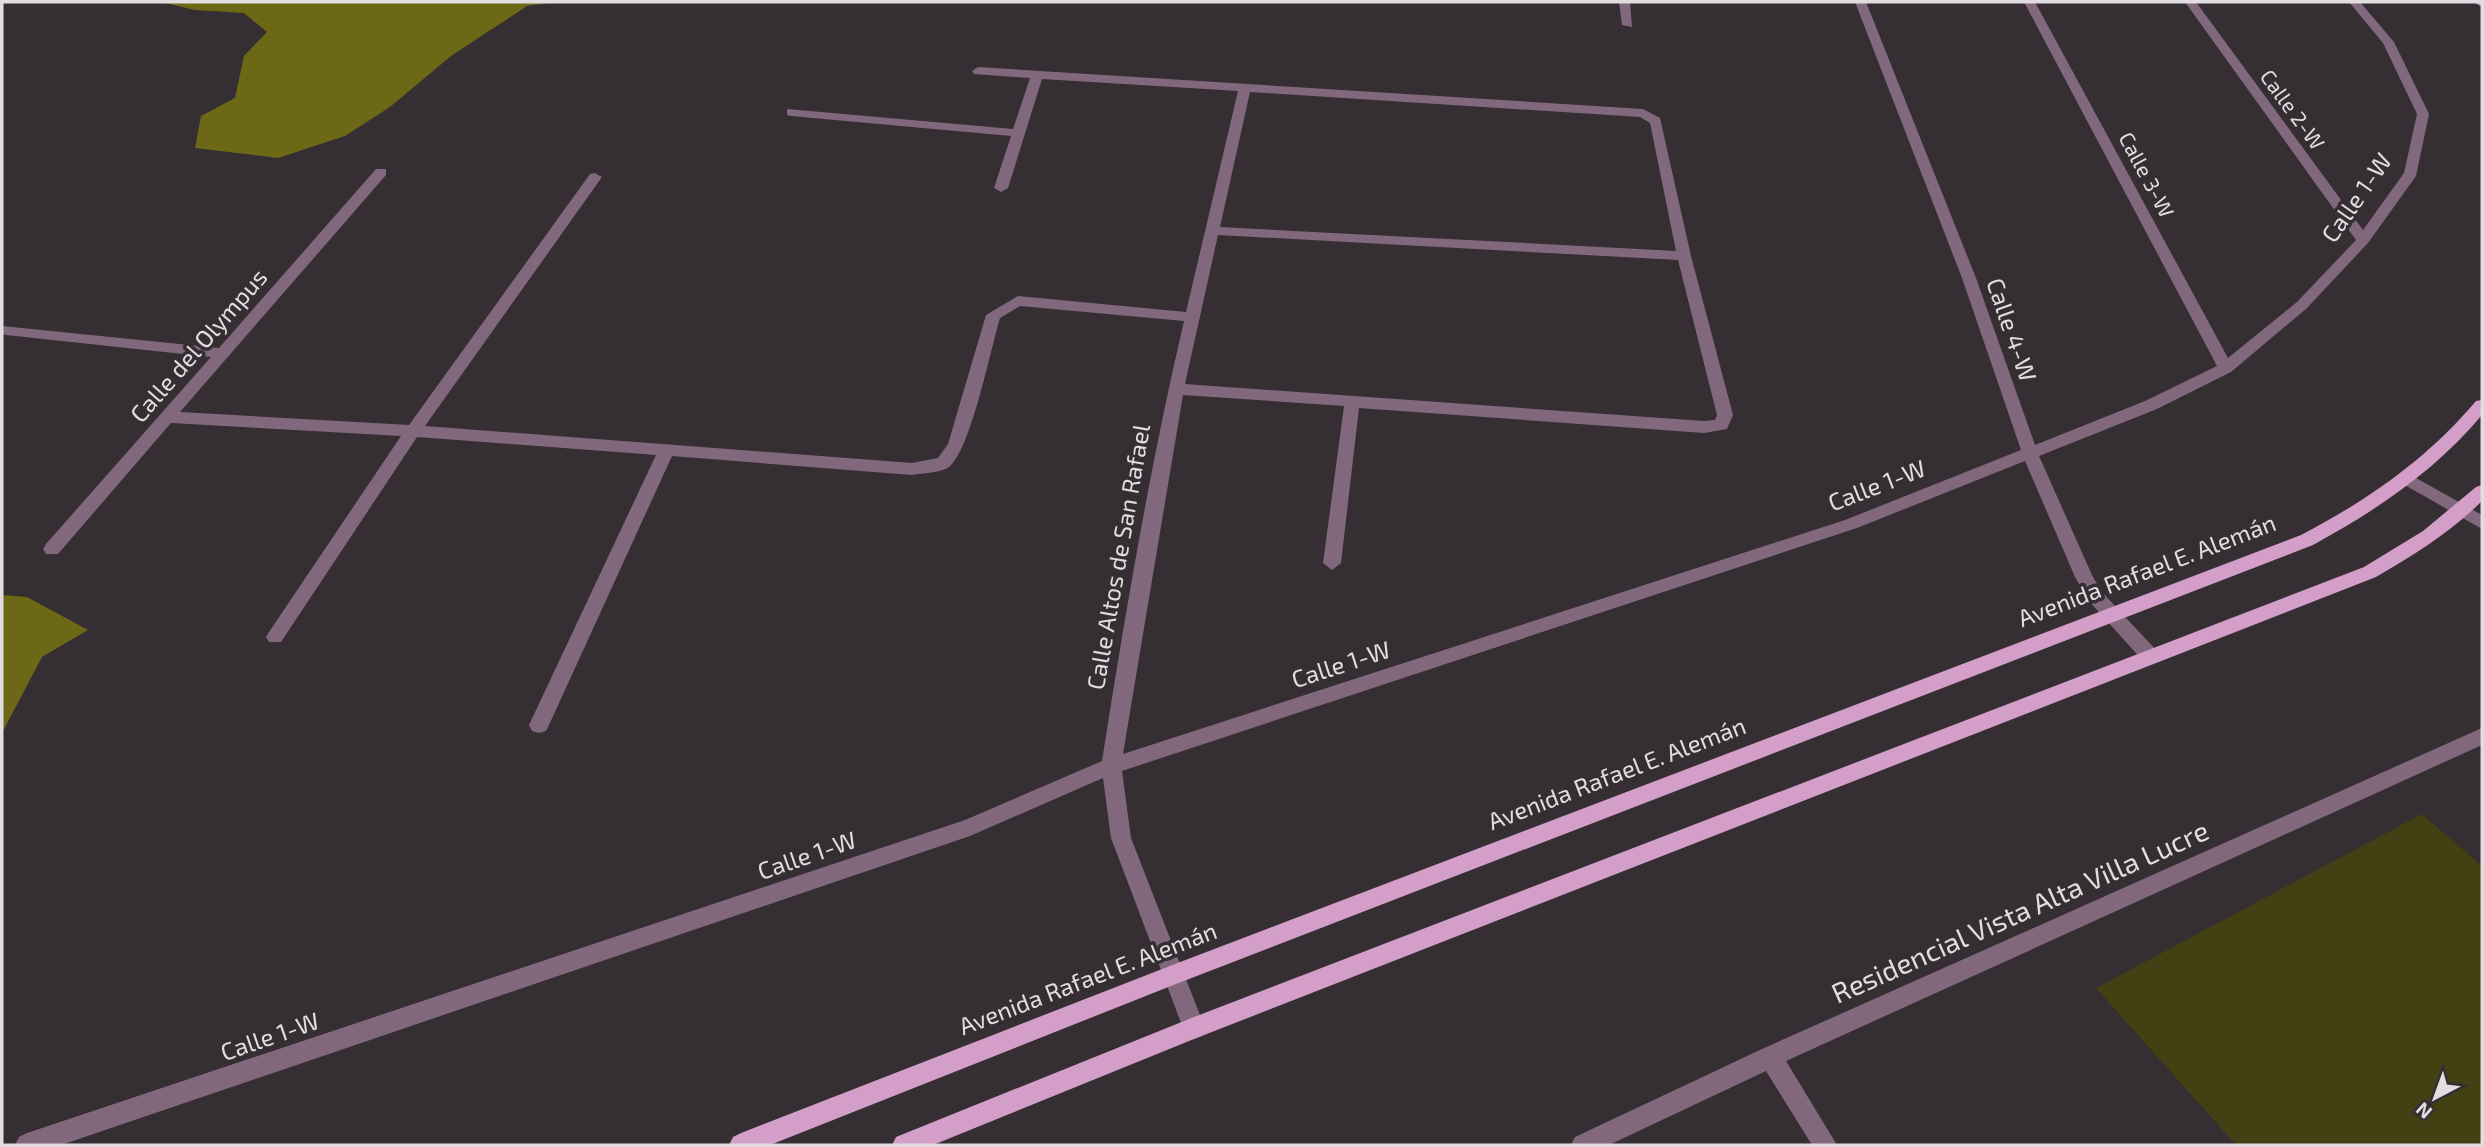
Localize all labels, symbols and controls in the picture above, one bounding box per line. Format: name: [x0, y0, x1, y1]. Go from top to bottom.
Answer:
street label: Calle 2-W: [2256, 64, 2331, 154]
street label: Calle 3-W: [2115, 127, 2180, 221]
street label: Calle 1-W: [2315, 147, 2397, 247]
street label: Calle del Olympus: [123, 262, 272, 428]
street label: Calle 4-W: [1981, 274, 2044, 385]
street label: Calle Altos de San Rafael: [1080, 422, 1155, 692]
street label: Calle 1-W: [1824, 453, 1930, 516]
street label: Avenida Rafael E. Alemán: [2013, 507, 2280, 632]
street label: Calle 1-W: [1287, 634, 1394, 693]
street label: Avenida Rafael E. Alemán: [1483, 710, 1750, 835]
street label: Residencial Vista Alta Villa Lucre: [1826, 812, 2213, 1010]
street label: Calle 1-W: [753, 824, 860, 885]
street label: Avenida Rafael E. Alemán: [954, 915, 1221, 1040]
street label: Calle 1-W: [216, 1005, 323, 1066]
north arrow: [2400, 1063, 2470, 1133]
text: N: [2411, 1098, 2436, 1124]

